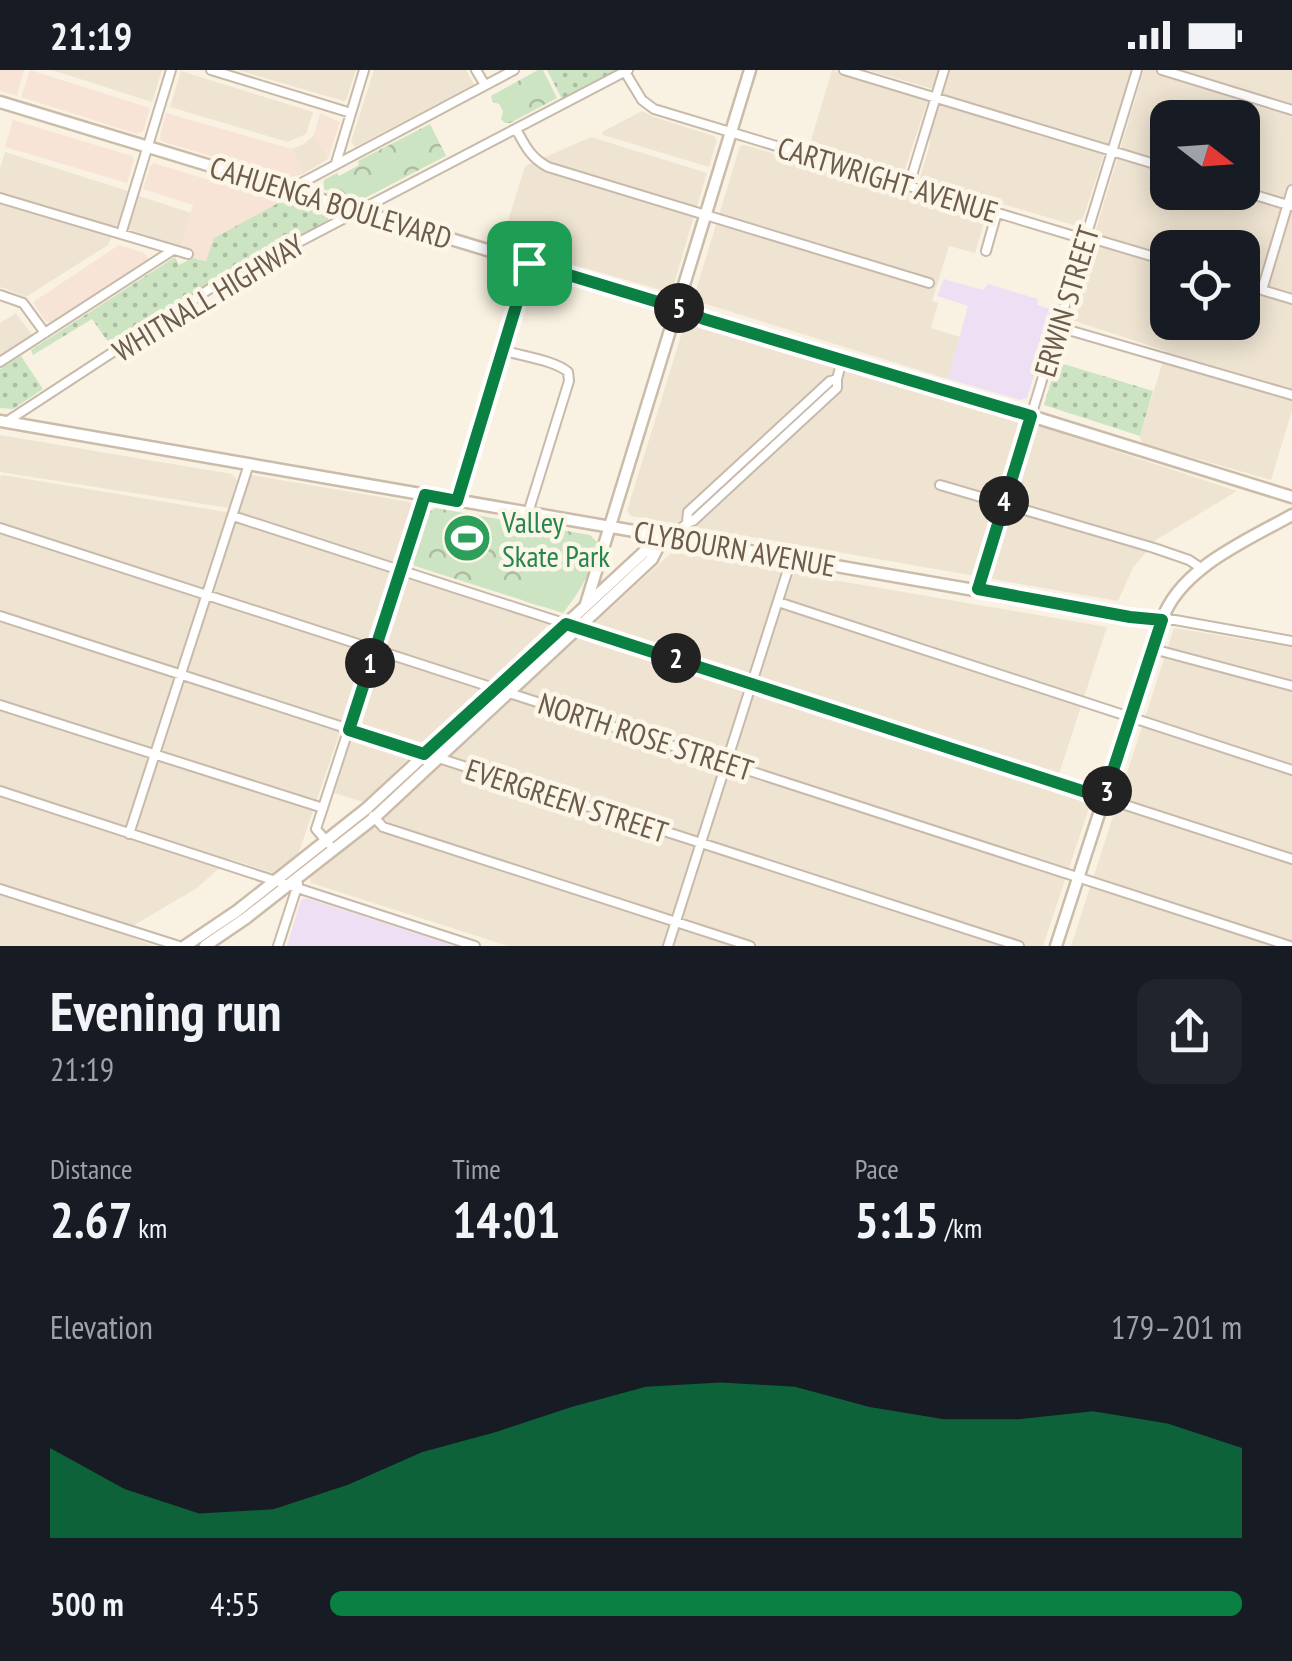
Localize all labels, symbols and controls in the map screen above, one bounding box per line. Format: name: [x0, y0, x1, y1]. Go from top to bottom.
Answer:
text: 21:19: [50, 11, 132, 60]
north arrow: [1150, 100, 1260, 210]
map controls: [1150, 100, 1260, 340]
street label: CARTWRIGHT AVENUE: [773, 127, 1003, 231]
street label: CAHUENGA BOULEVARD: [205, 147, 457, 257]
pin: [487, 221, 572, 306]
street label: ERWIN STREET: [1025, 221, 1107, 381]
street label: WHITNALL HIGHWAY: [105, 224, 311, 369]
button: locate: [1150, 230, 1260, 340]
icon: arrive: [502, 236, 557, 291]
pin: 5: [654, 283, 704, 333]
text: 5: [672, 289, 686, 326]
pin: 4: [979, 476, 1029, 526]
text: 4: [997, 482, 1011, 519]
place label: Valley Skate Park: [501, 502, 610, 575]
street label: CLYBOURN AVENUE: [631, 511, 839, 585]
sports icon: Valley Skate Park: [441, 512, 493, 564]
pin: 2: [651, 633, 701, 683]
pin: 1: [345, 638, 395, 688]
text: 2: [669, 639, 683, 676]
text: 1: [363, 644, 377, 681]
street label: NORTH ROSE STREET: [534, 683, 758, 789]
street label: EVERGREEN STREET: [461, 749, 673, 851]
pin: 3: [1082, 766, 1132, 816]
text: 3: [1100, 772, 1114, 809]
text: Evening run: [50, 975, 282, 1046]
button: share: [1137, 979, 1242, 1084]
text: 21:19: [50, 1048, 114, 1090]
text: Distance: [50, 1150, 133, 1187]
text: Time: [452, 1150, 501, 1187]
text: Pace: [855, 1150, 899, 1187]
text: 2.67: [50, 1187, 132, 1252]
text: 14:01: [452, 1187, 560, 1252]
text: 5:15: [855, 1187, 939, 1252]
text: km: [132, 1209, 167, 1246]
text: /km: [939, 1209, 982, 1246]
text: Elevation: [50, 1306, 153, 1348]
text: 179–201 m: [1111, 1306, 1242, 1348]
text: 500 m: [50, 1583, 124, 1625]
text: 4:55: [210, 1583, 260, 1625]

